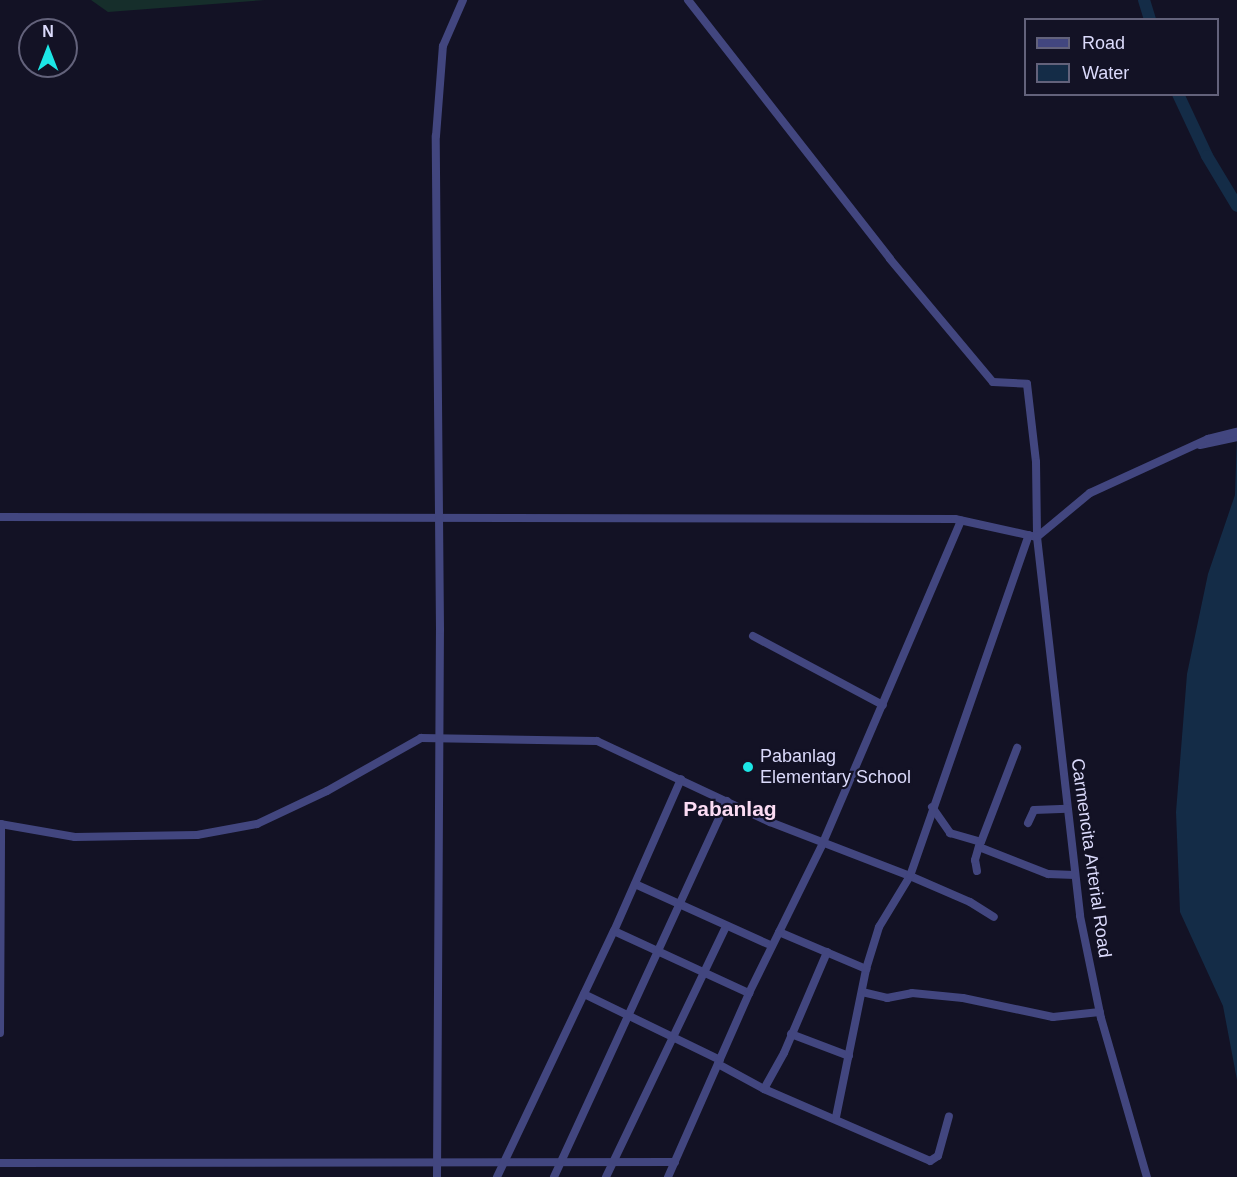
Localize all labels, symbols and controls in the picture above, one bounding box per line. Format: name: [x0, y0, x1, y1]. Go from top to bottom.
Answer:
north arrow: [18, 18, 78, 78]
legend: [1024, 18, 1219, 96]
text: N: [42, 23, 54, 40]
text: Road: [1082, 33, 1125, 53]
text: Water: [1082, 63, 1129, 83]
place label: Pabanlag Elementary School: [760, 746, 911, 789]
street label: Carmencita Arterial Road: [1066, 756, 1116, 960]
marker: Pabanlag Elementary School: [741, 760, 755, 774]
district label: Pabanlag: [683, 796, 777, 822]

